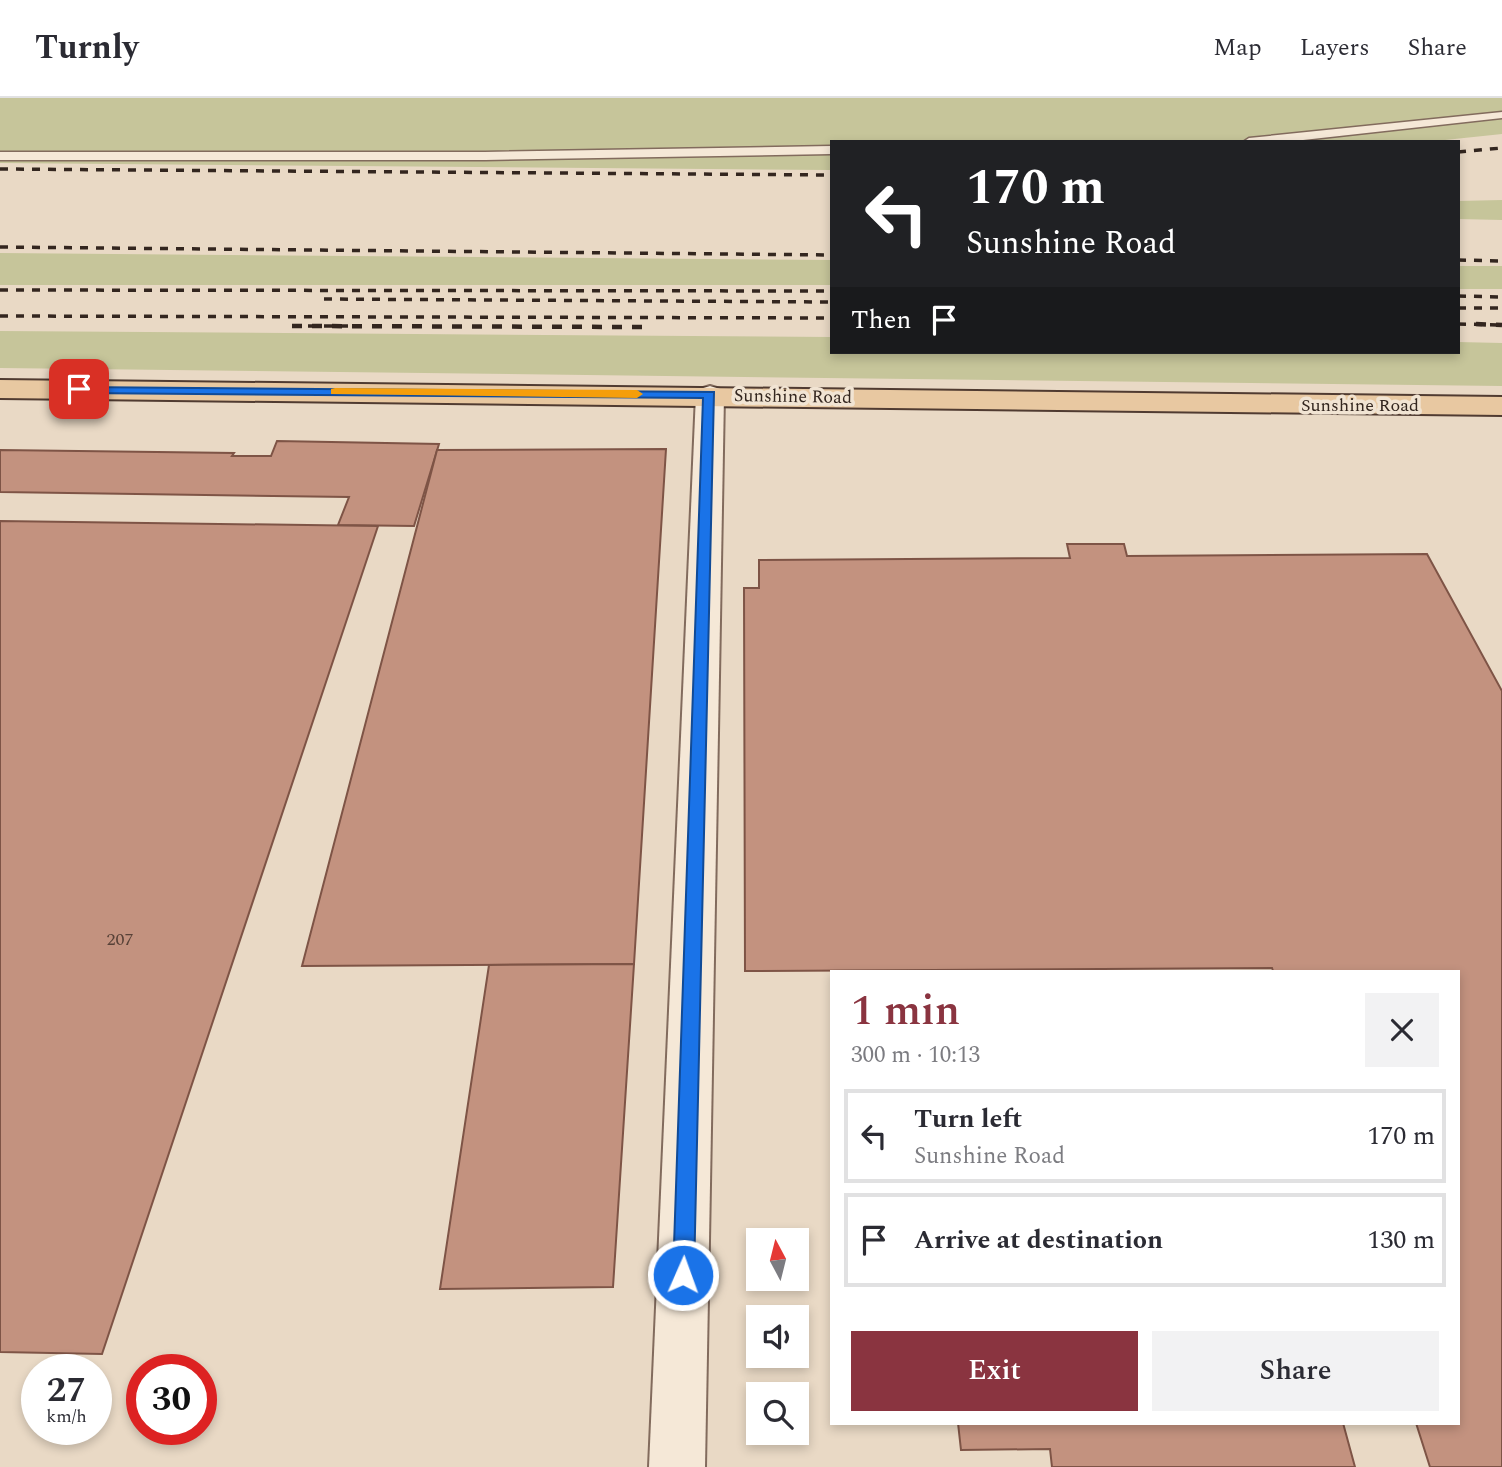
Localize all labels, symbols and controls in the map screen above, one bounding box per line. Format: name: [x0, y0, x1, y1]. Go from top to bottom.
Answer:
text: Turnly: [35, 23, 138, 73]
text: Map: [1213, 30, 1262, 66]
text: Layers: [1300, 30, 1370, 66]
text: Share: [1408, 30, 1467, 66]
text: 170 m: [966, 151, 1105, 226]
icon: left: [851, 168, 942, 259]
text: Sunshine Road: [966, 219, 1176, 268]
text: Then: [851, 300, 911, 340]
icon: arrive: [925, 301, 963, 339]
pin: [49, 359, 109, 419]
icon: arrive: [60, 370, 98, 408]
street label: Sunshine Road: [734, 382, 852, 411]
street label: Sunshine Road: [1301, 392, 1419, 419]
house number: 207: [107, 926, 134, 953]
text: 1 min: [851, 980, 960, 1043]
button: close: [1365, 993, 1439, 1067]
text: 300 m · 10:13: [851, 1038, 980, 1073]
text: Turn left: [914, 1099, 1022, 1139]
text: 170 m: [1367, 1116, 1435, 1156]
icon: left: [855, 1117, 893, 1155]
text: Sunshine Road: [914, 1139, 1065, 1174]
text: Arrive at destination: [914, 1220, 1163, 1260]
text: 130 m: [1367, 1220, 1435, 1260]
icon: arrive: [855, 1221, 893, 1259]
north arrow: [746, 1228, 808, 1292]
map controls: [746, 1228, 809, 1445]
position arrow: [646, 1238, 720, 1312]
button: sound: [746, 1305, 809, 1368]
button: Exit: [851, 1331, 1138, 1411]
button: Share: [1152, 1331, 1439, 1411]
speed limit sign: 30: [126, 1354, 217, 1445]
text: 27: [47, 1364, 86, 1417]
button: search: [746, 1382, 809, 1445]
text: km/h: [46, 1403, 87, 1430]

